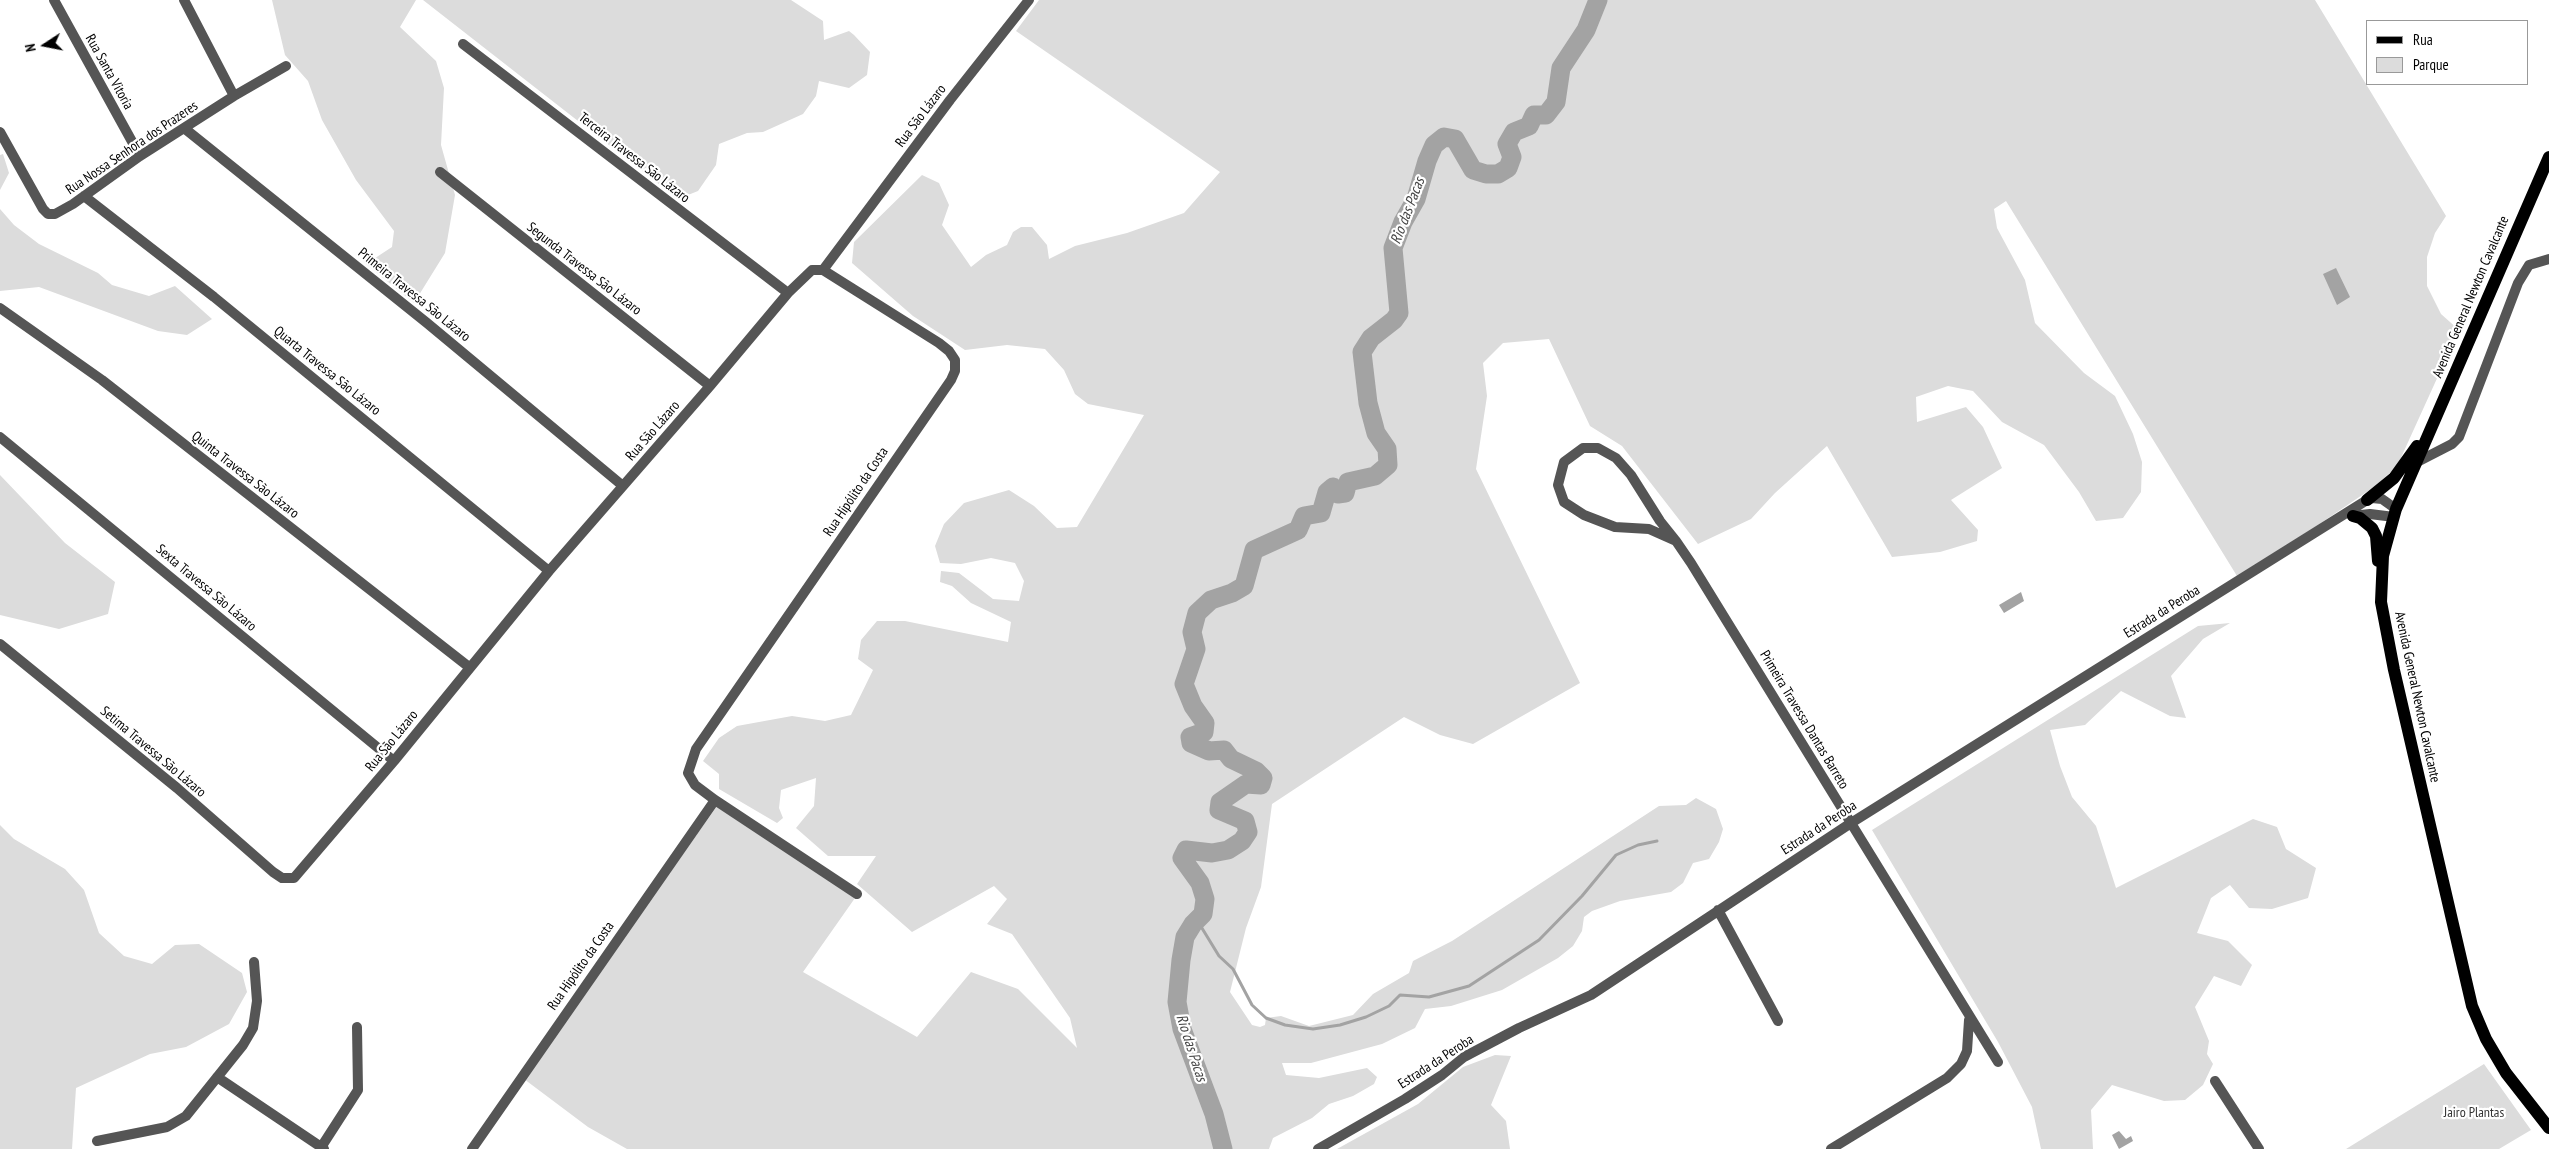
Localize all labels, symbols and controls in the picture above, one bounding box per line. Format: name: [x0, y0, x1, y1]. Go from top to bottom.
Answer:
north arrow: [20, 20, 70, 70]
legend: [2366, 20, 2529, 85]
text: Rua: [2413, 30, 2433, 49]
street label: Rua Santa Vitoria: [81, 31, 137, 113]
text: N: [21, 42, 40, 53]
text: Parque: [2413, 55, 2449, 74]
street label: Rua São Lázaro: [892, 81, 950, 151]
street label: Rua Nossa Senhora dos Prazeres: [63, 98, 201, 198]
street label: Terceira Travessa São Lázaro: [575, 109, 693, 207]
water label: Rio das Pacas: [1387, 175, 1429, 247]
street label: Avenida General Newton Cavalcante: [2429, 214, 2513, 380]
street label: Segunda Travessa São Lázaro: [523, 219, 645, 319]
street label: Primeira Travessa São Lázaro: [355, 245, 473, 345]
street label: Quarta Travessa São Lázaro: [270, 323, 384, 419]
street label: Rua São Lázaro: [622, 398, 684, 464]
street label: Quinta Travessa São Lázaro: [188, 428, 302, 522]
street label: Rua Hipólito da Costa: [820, 444, 892, 540]
street label: Sexta Travessa São Lázaro: [152, 541, 260, 635]
street label: Estrada da Peroba: [2121, 582, 2203, 642]
street label: Avenida General Newton Cavalcante: [2391, 610, 2443, 784]
street label: Primeira Travessa Dantas Barreto: [1756, 648, 1852, 792]
street label: Setima Travessa São Lázaro: [97, 703, 209, 801]
street label: Rua São Lázaro: [362, 707, 422, 775]
street label: Estrada da Peroba: [1778, 797, 1860, 859]
street label: Rua Hipólito da Costa: [544, 919, 618, 1013]
water label: Rio das Pacas: [1172, 1012, 1210, 1084]
street label: Estrada da Peroba: [1395, 1031, 1477, 1093]
park label: Jairo Plantas: [2444, 1105, 2504, 1121]

